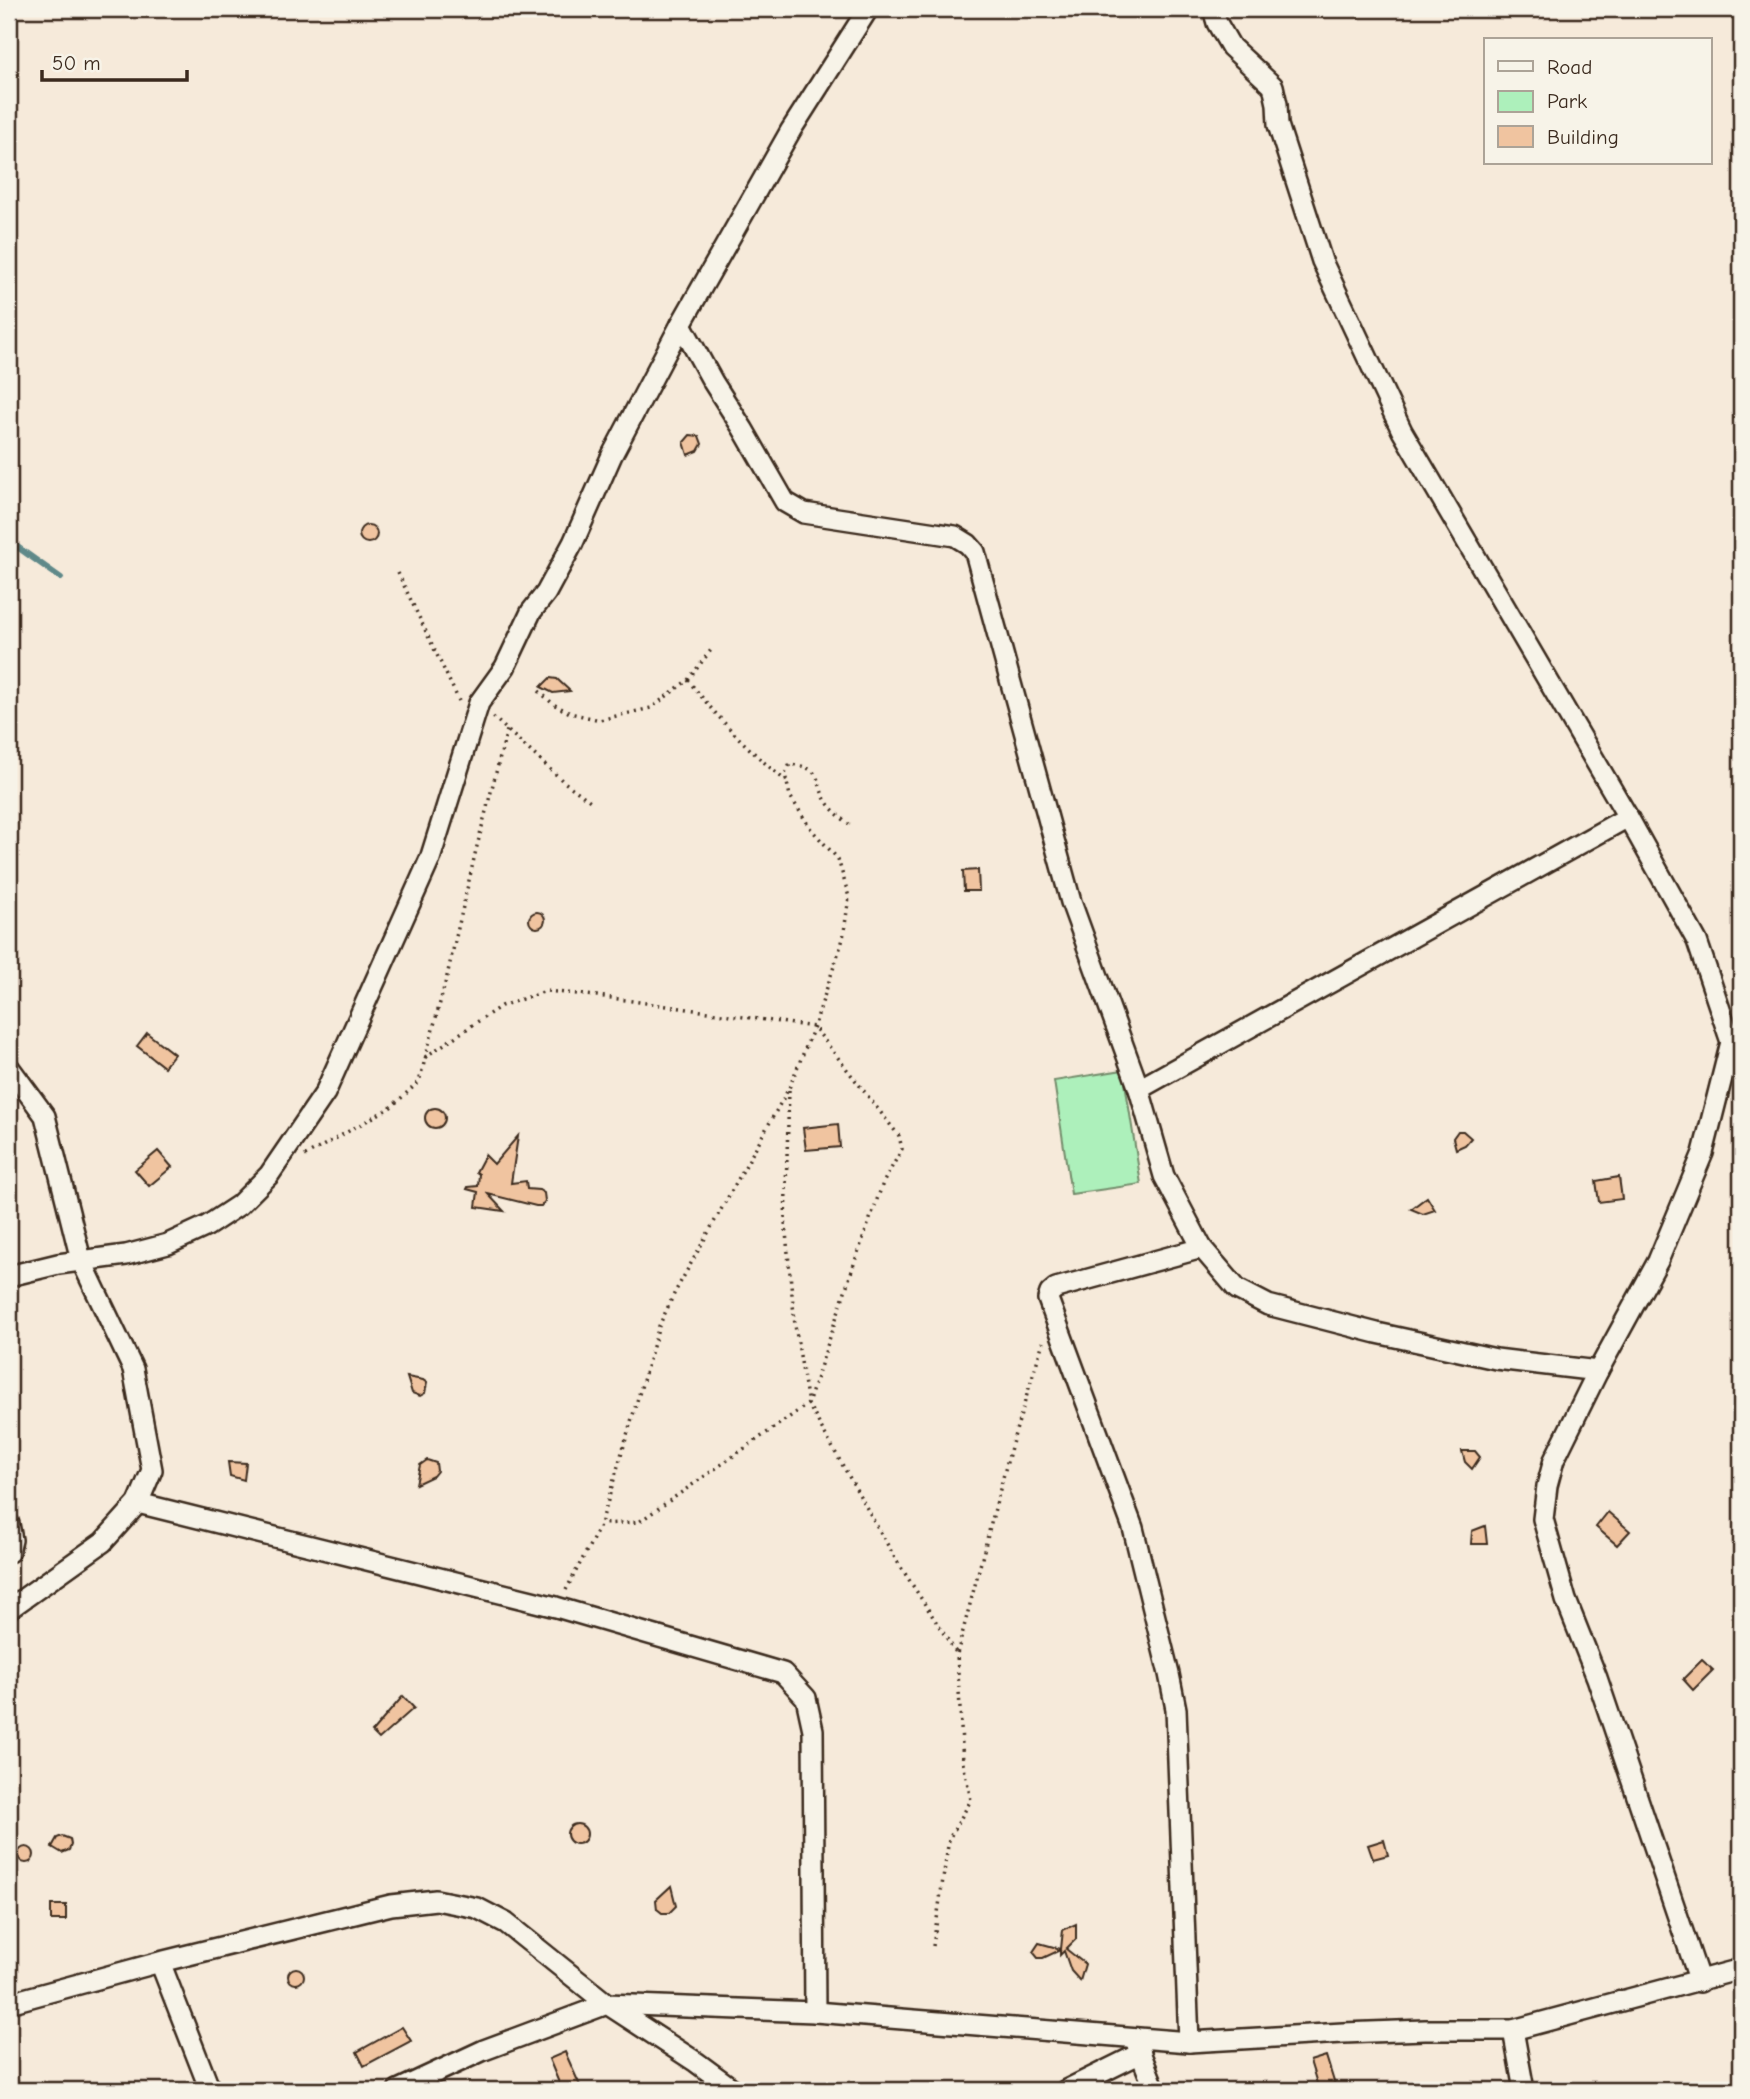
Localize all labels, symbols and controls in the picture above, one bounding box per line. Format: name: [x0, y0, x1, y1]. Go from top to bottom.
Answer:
scale bar: [42, 38, 187, 82]
legend: [1484, 38, 1712, 164]
text: 50 m: [52, 51, 101, 75]
text: Road: [1547, 55, 1592, 79]
text: Park: [1547, 89, 1587, 113]
text: Building: [1547, 125, 1619, 149]

